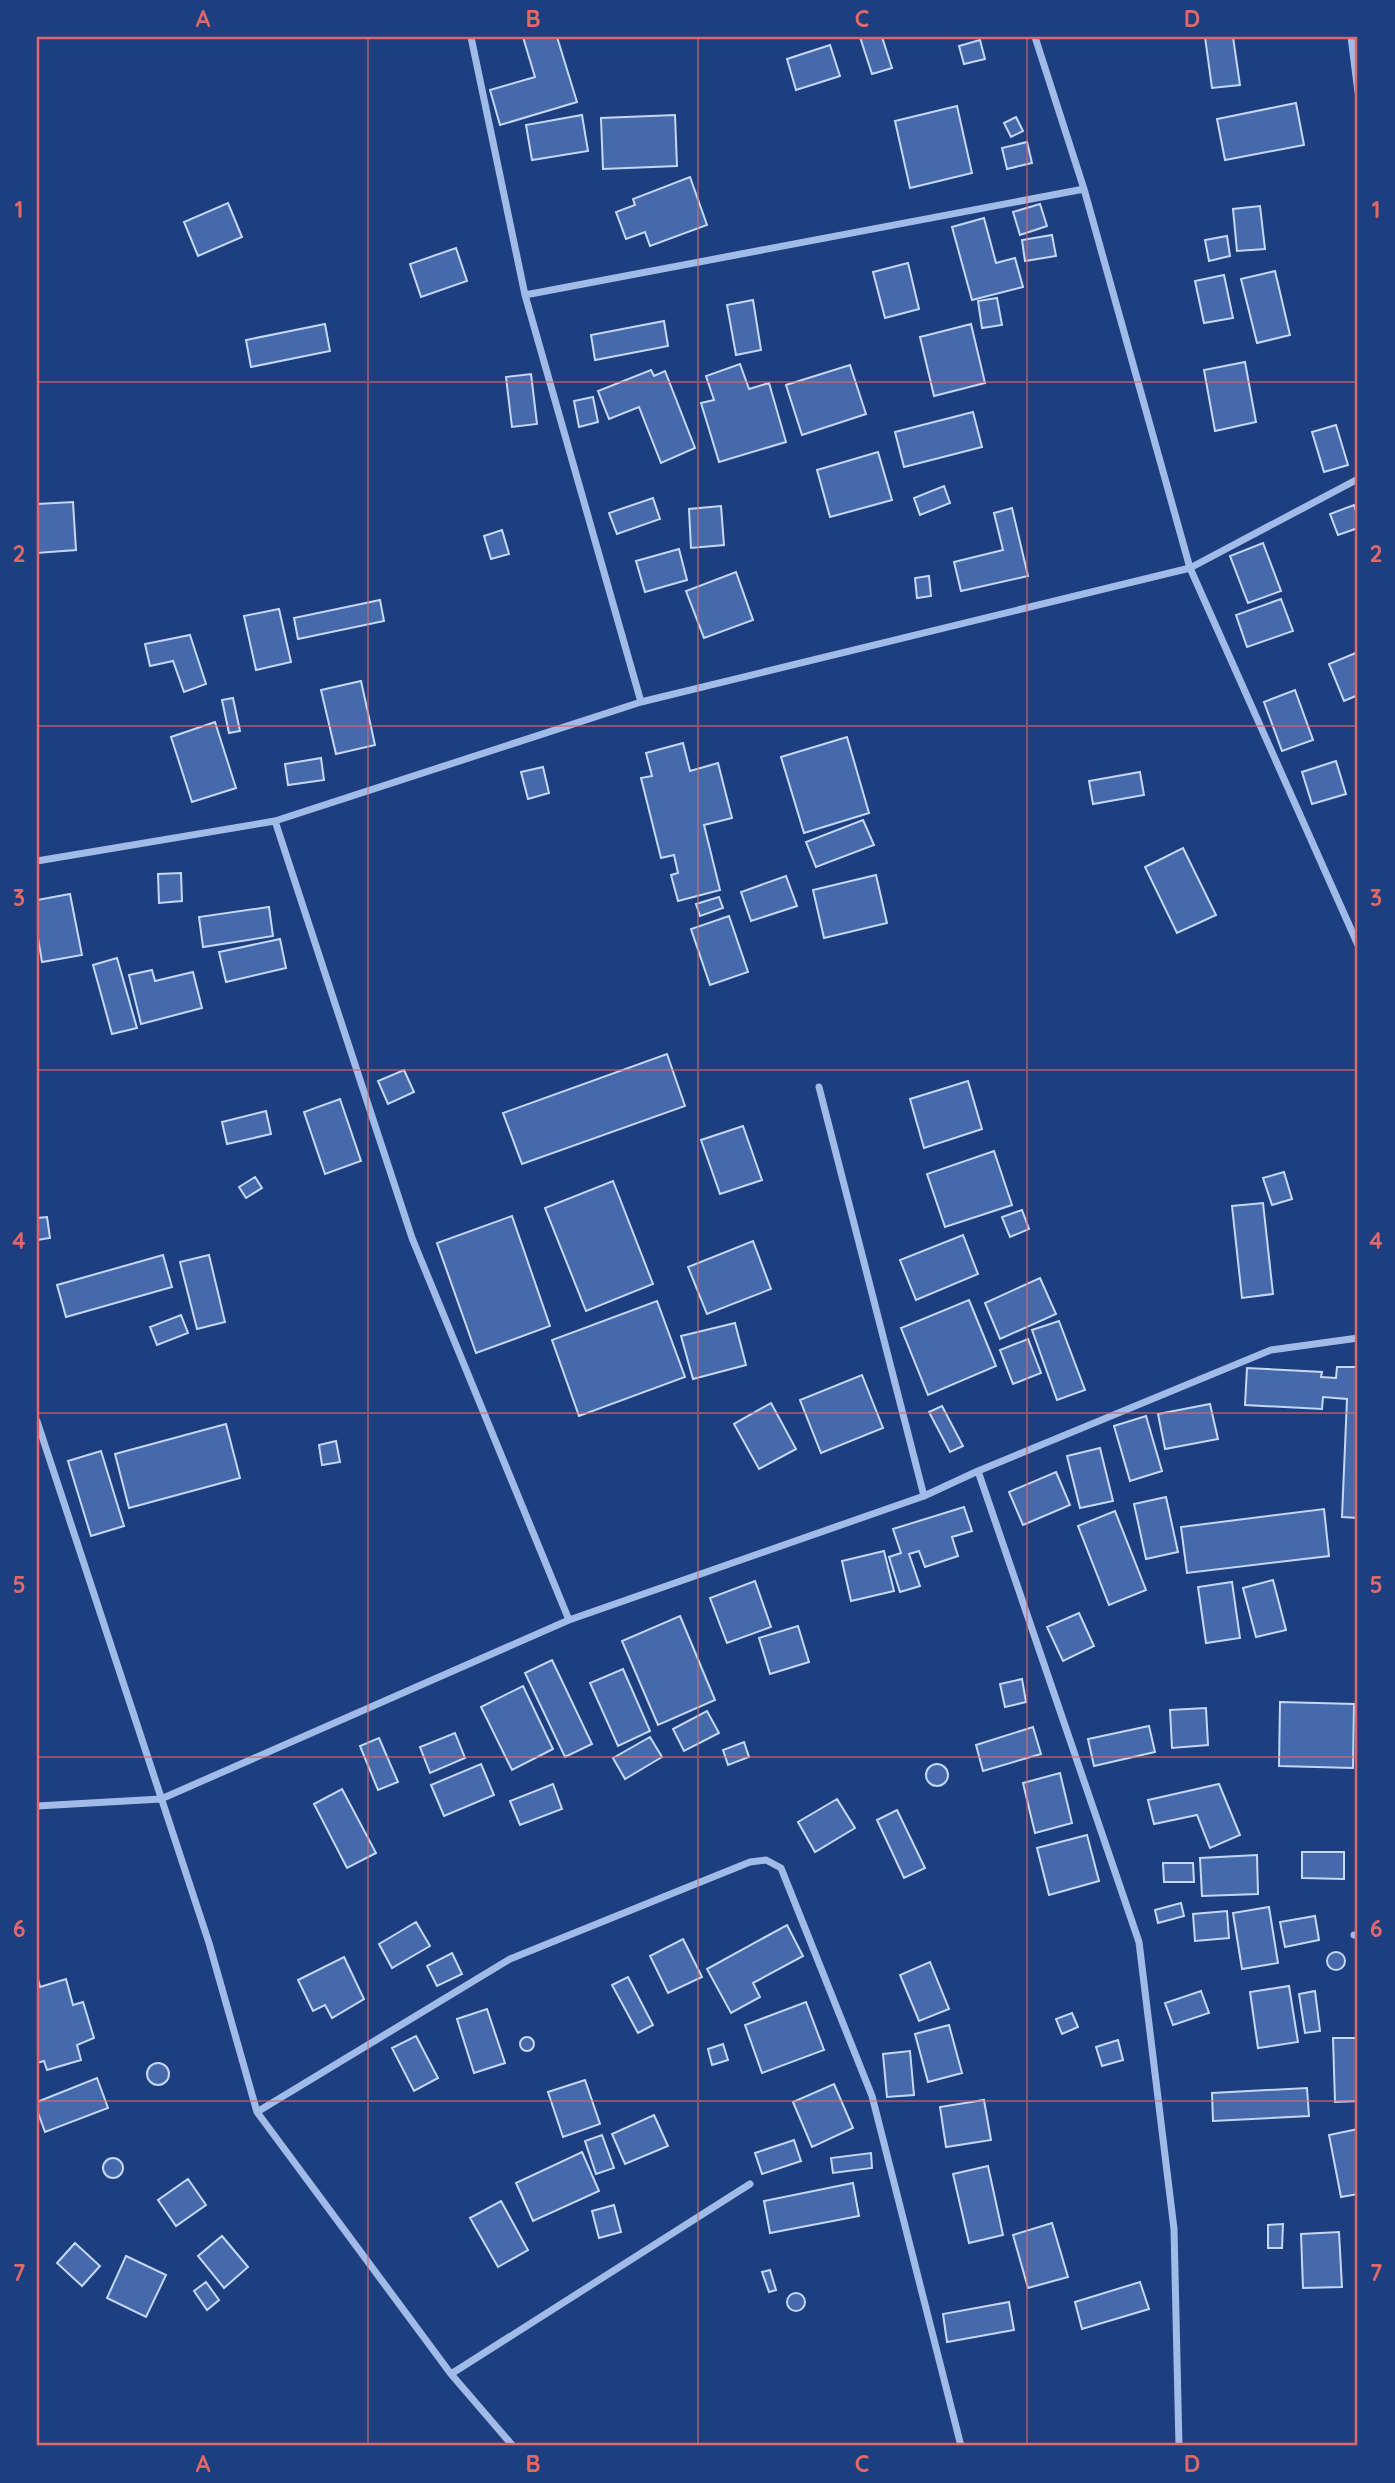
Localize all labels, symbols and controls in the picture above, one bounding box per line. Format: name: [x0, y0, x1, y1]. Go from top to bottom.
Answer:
text: A: [196, 4, 211, 33]
text: B: [525, 4, 541, 33]
text: C: [855, 4, 869, 33]
text: D: [1184, 4, 1200, 33]
text: 1: [15, 195, 23, 224]
text: 1: [1372, 195, 1380, 224]
text: 2: [12, 539, 26, 568]
text: 2: [1369, 539, 1383, 568]
text: 3: [13, 883, 25, 912]
text: 3: [1370, 883, 1382, 912]
text: 4: [12, 1226, 26, 1255]
text: 4: [1369, 1226, 1383, 1255]
text: 5: [12, 1570, 26, 1599]
text: 5: [1369, 1570, 1383, 1599]
text: 6: [13, 1914, 25, 1943]
text: 6: [1370, 1914, 1382, 1943]
text: 7: [13, 2258, 26, 2287]
text: 7: [1370, 2258, 1383, 2287]
text: A: [196, 2449, 211, 2478]
text: B: [525, 2449, 541, 2478]
text: C: [855, 2449, 869, 2478]
text: D: [1184, 2449, 1200, 2478]

